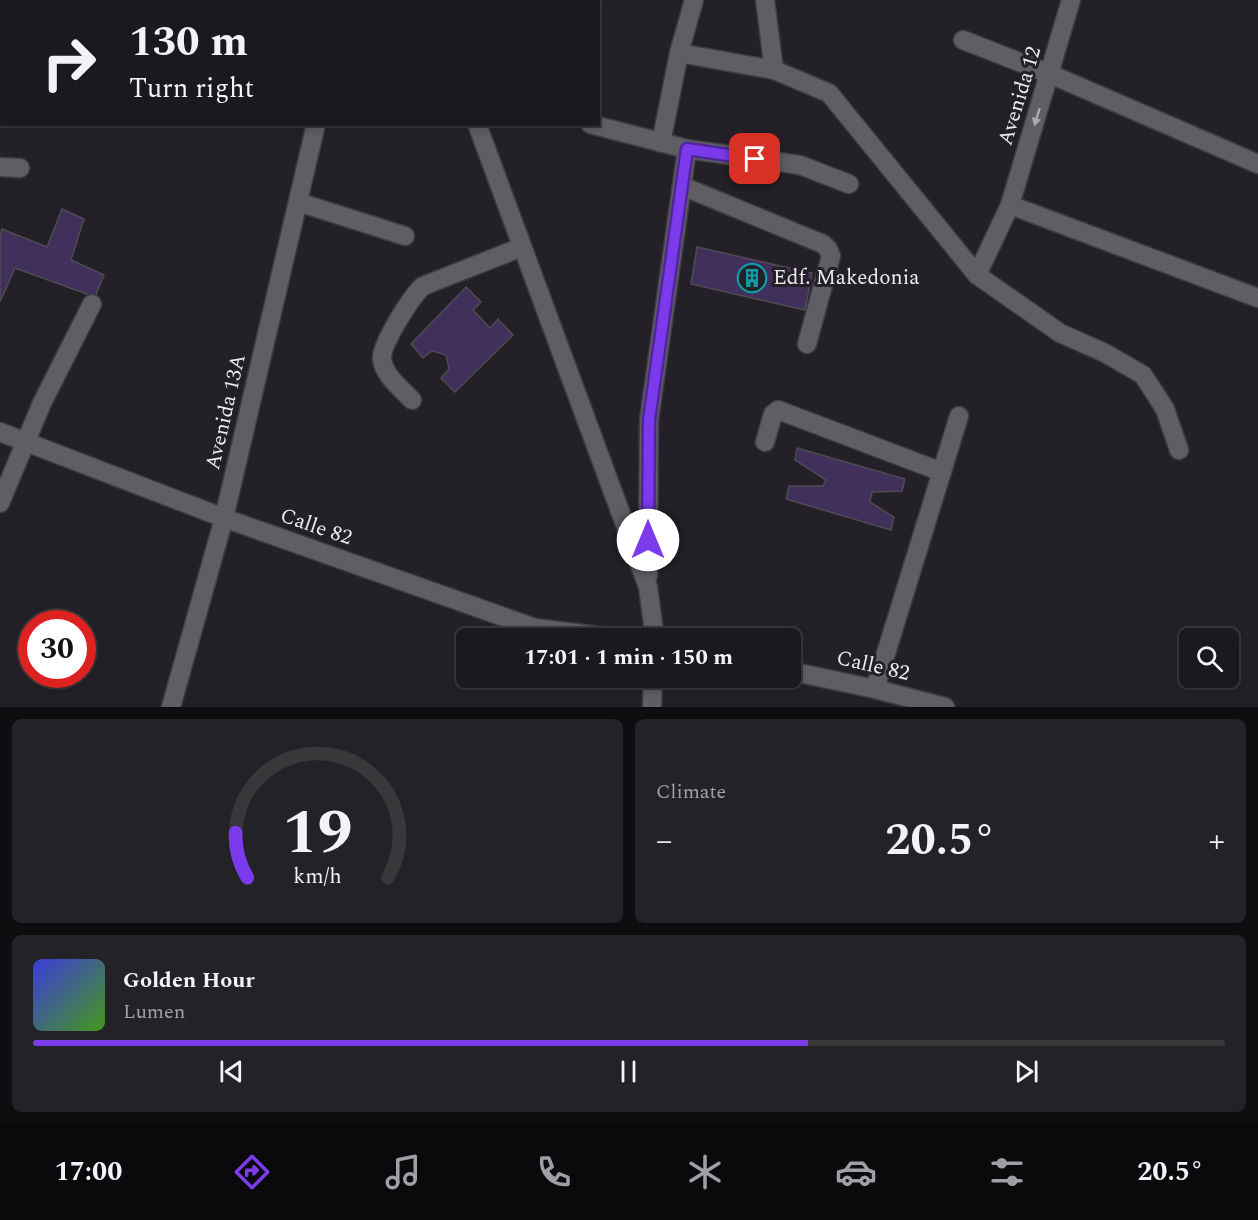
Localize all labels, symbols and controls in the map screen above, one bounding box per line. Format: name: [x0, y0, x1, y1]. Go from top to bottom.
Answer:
text: 130 m: [129, 11, 248, 74]
icon: right: [30, 24, 108, 102]
street label: Avenida 12: [990, 42, 1050, 150]
text: Turn right: [129, 68, 254, 110]
one-way arrow: [1032, 108, 1041, 126]
pin: [729, 133, 780, 184]
icon: arrive: [738, 142, 771, 175]
building icon: Edf. Makedonia: [736, 262, 768, 294]
place label: Edf. Makedonia: [773, 262, 920, 294]
street label: Avenida 13A: [197, 351, 255, 473]
street label: Calle 82: [276, 500, 356, 554]
position arrow: [616, 508, 680, 572]
speed limit sign: 30: [18, 610, 96, 688]
map controls: [1179, 628, 1239, 688]
button: search: [1179, 628, 1239, 688]
text: 17:01 · 1 min · 150 m: [524, 641, 733, 674]
street label: Calle 82: [833, 642, 913, 690]
text: Climate: [656, 777, 726, 807]
text: 19: [282, 786, 353, 881]
text: 20.5°: [885, 806, 996, 875]
text: −: [656, 816, 673, 866]
text: +: [1208, 816, 1225, 866]
text: km/h: [293, 860, 342, 893]
text: Golden Hour: [123, 964, 255, 997]
text: Lumen: [123, 997, 185, 1027]
icon: previous: [215, 1055, 248, 1088]
icon: pause: [612, 1055, 645, 1088]
icon: next: [1010, 1055, 1043, 1088]
text: 17:00: [54, 1151, 122, 1193]
icon: directions: [231, 1151, 273, 1193]
icon: music: [382, 1151, 424, 1193]
icon: phone: [533, 1151, 575, 1193]
icon: climate: [684, 1151, 726, 1193]
icon: car: [835, 1151, 877, 1193]
icon: filters: [986, 1151, 1028, 1193]
text: 20.5°: [1137, 1151, 1203, 1193]

